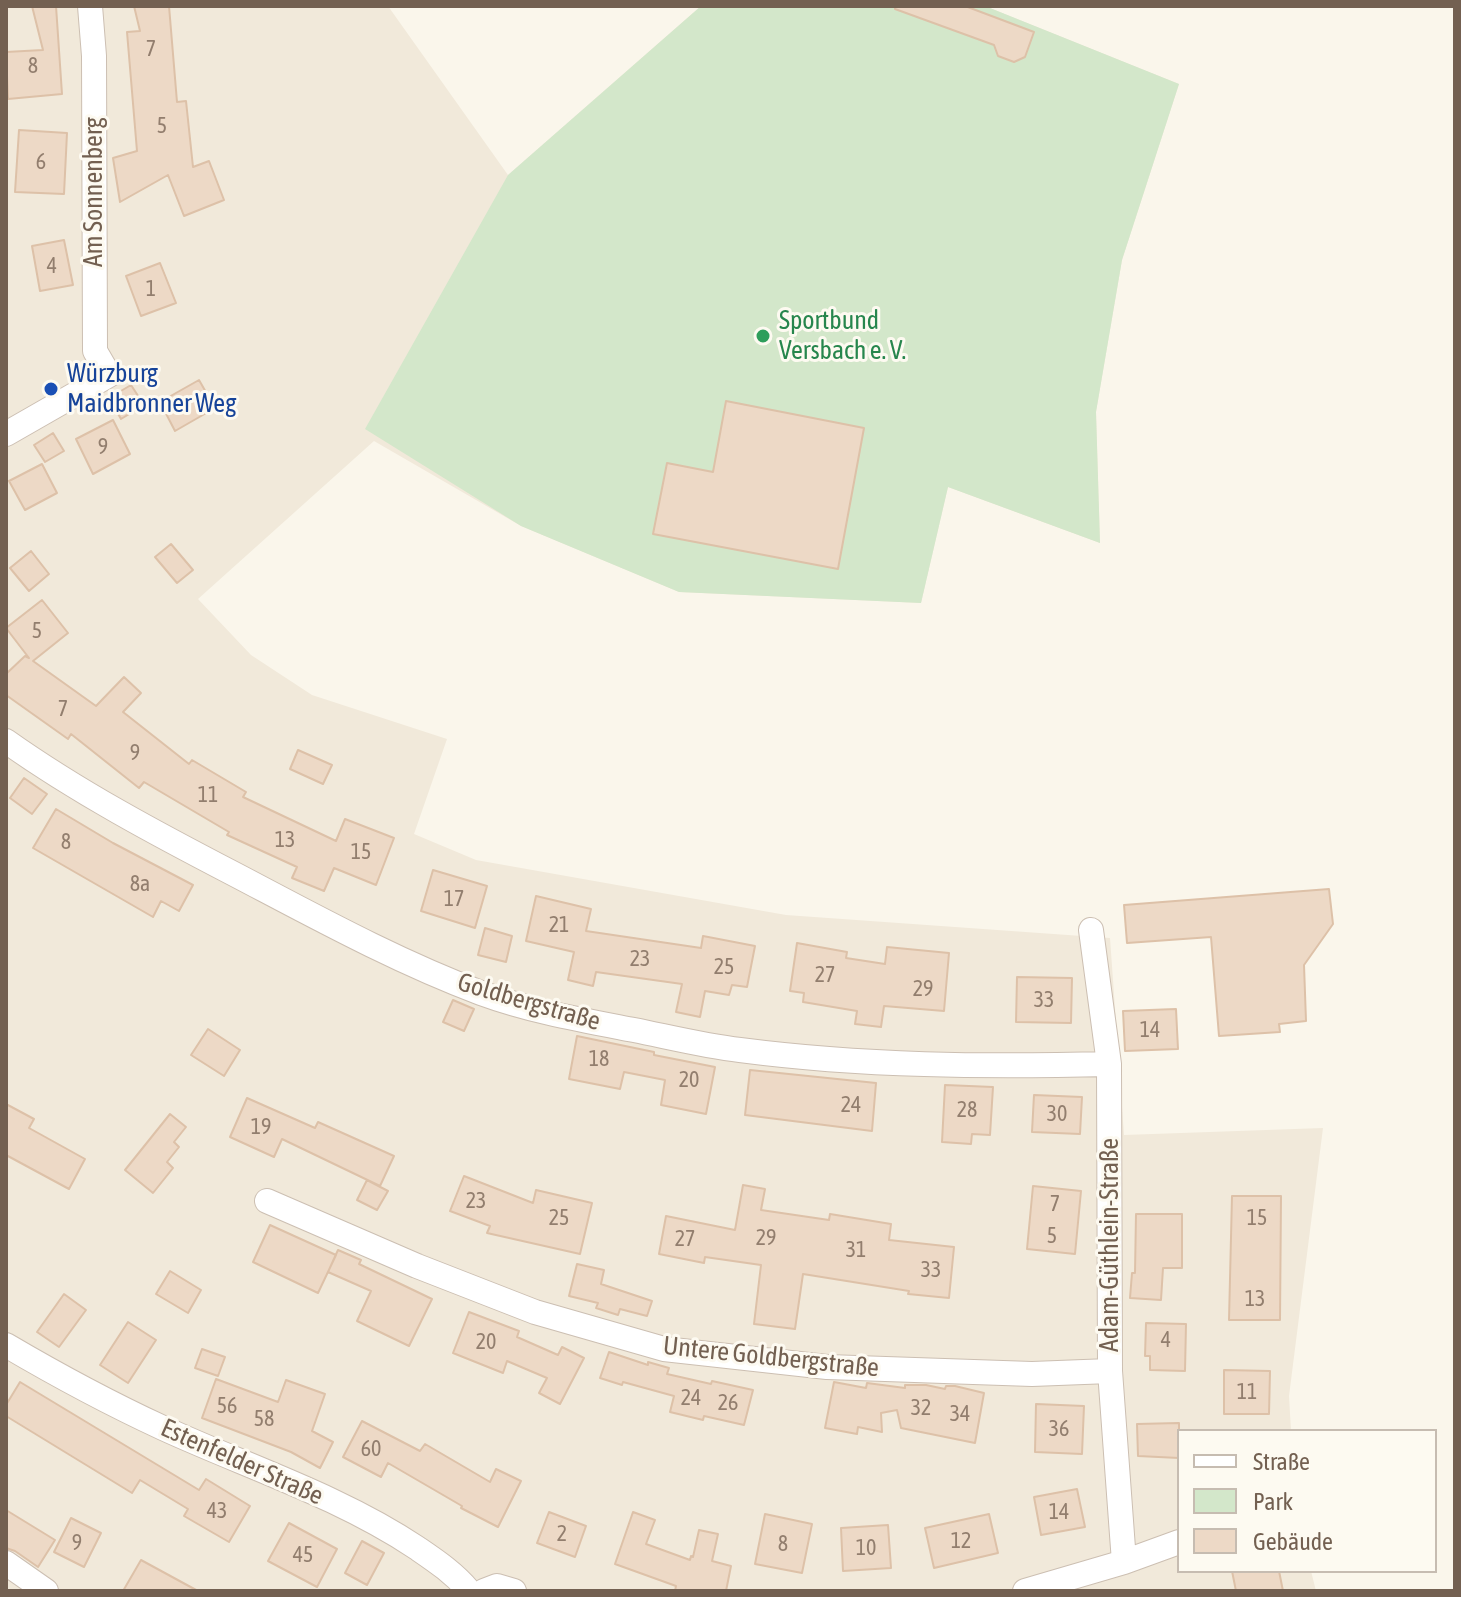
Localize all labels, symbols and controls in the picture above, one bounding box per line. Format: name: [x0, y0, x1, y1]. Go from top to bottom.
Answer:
house number: 7: [146, 36, 156, 62]
house number: 8: [28, 53, 38, 79]
house number: 5: [157, 113, 167, 139]
street label: Am Sonnenberg: [78, 117, 110, 267]
house number: 6: [36, 149, 46, 175]
house number: 4: [47, 253, 57, 279]
house number: 1: [146, 276, 156, 302]
place label: Sportbund Versbach e. V.: [779, 305, 906, 366]
marker: Sportbund Versbach e. V.: [754, 327, 772, 345]
place label: Würzburg Maidbronner Weg: [67, 358, 236, 420]
marker: Würzburg Maidbronner Weg: [42, 380, 60, 398]
house number: 9: [98, 434, 108, 460]
house number: 5: [32, 618, 42, 644]
house number: 7: [58, 696, 68, 722]
house number: 9: [130, 740, 140, 766]
house number: 11: [198, 782, 218, 808]
house number: 13: [275, 827, 295, 853]
house number: 8: [61, 829, 71, 855]
house number: 15: [351, 839, 371, 865]
house number: 8a: [130, 871, 150, 897]
house number: 17: [444, 886, 464, 912]
house number: 21: [549, 912, 569, 938]
house number: 23: [630, 946, 650, 972]
house number: 25: [714, 954, 734, 980]
house number: 27: [815, 962, 835, 988]
street label: Goldbergstraße: [454, 967, 604, 1037]
house number: 29: [913, 976, 933, 1002]
house number: 33: [1034, 987, 1054, 1013]
house number: 14: [1140, 1017, 1160, 1043]
house number: 18: [589, 1046, 609, 1072]
house number: 20: [679, 1067, 699, 1093]
house number: 24: [841, 1092, 861, 1118]
house number: 28: [957, 1097, 977, 1123]
house number: 30: [1047, 1101, 1067, 1127]
house number: 19: [251, 1114, 271, 1140]
street label: Adam-Güthlein-Straße: [1094, 1138, 1126, 1352]
house number: 23: [466, 1188, 486, 1214]
house number: 7: [1050, 1191, 1060, 1217]
house number: 25: [549, 1205, 569, 1231]
house number: 15: [1247, 1205, 1267, 1231]
house number: 5: [1047, 1223, 1057, 1249]
house number: 29: [756, 1225, 776, 1251]
house number: 27: [675, 1226, 695, 1252]
house number: 31: [846, 1237, 866, 1263]
house number: 33: [921, 1257, 941, 1283]
house number: 13: [1245, 1286, 1265, 1312]
house number: 4: [1161, 1327, 1171, 1353]
house number: 20: [476, 1329, 496, 1355]
street label: Untere Goldbergstraße: [661, 1330, 881, 1384]
house number: 11: [1237, 1379, 1257, 1405]
house number: 24: [681, 1385, 701, 1411]
house number: 26: [718, 1390, 738, 1416]
house number: 56: [217, 1393, 237, 1419]
house number: 32: [911, 1395, 931, 1421]
house number: 34: [950, 1401, 970, 1427]
house number: 58: [254, 1406, 274, 1432]
street label: Estenfelder Straße: [156, 1412, 328, 1512]
house number: 36: [1049, 1416, 1069, 1442]
legend: [1177, 1429, 1437, 1573]
house number: 60: [361, 1436, 381, 1462]
text: Straße: [1253, 1448, 1310, 1475]
text: Park: [1253, 1488, 1293, 1515]
house number: 43: [207, 1498, 227, 1524]
house number: 14: [1049, 1499, 1069, 1525]
house number: 2: [557, 1521, 567, 1547]
house number: 12: [951, 1528, 971, 1554]
text: Gebäude: [1253, 1528, 1333, 1555]
house number: 9: [72, 1530, 82, 1556]
house number: 8: [778, 1531, 788, 1557]
house number: 10: [856, 1535, 876, 1561]
house number: 45: [293, 1542, 313, 1568]

